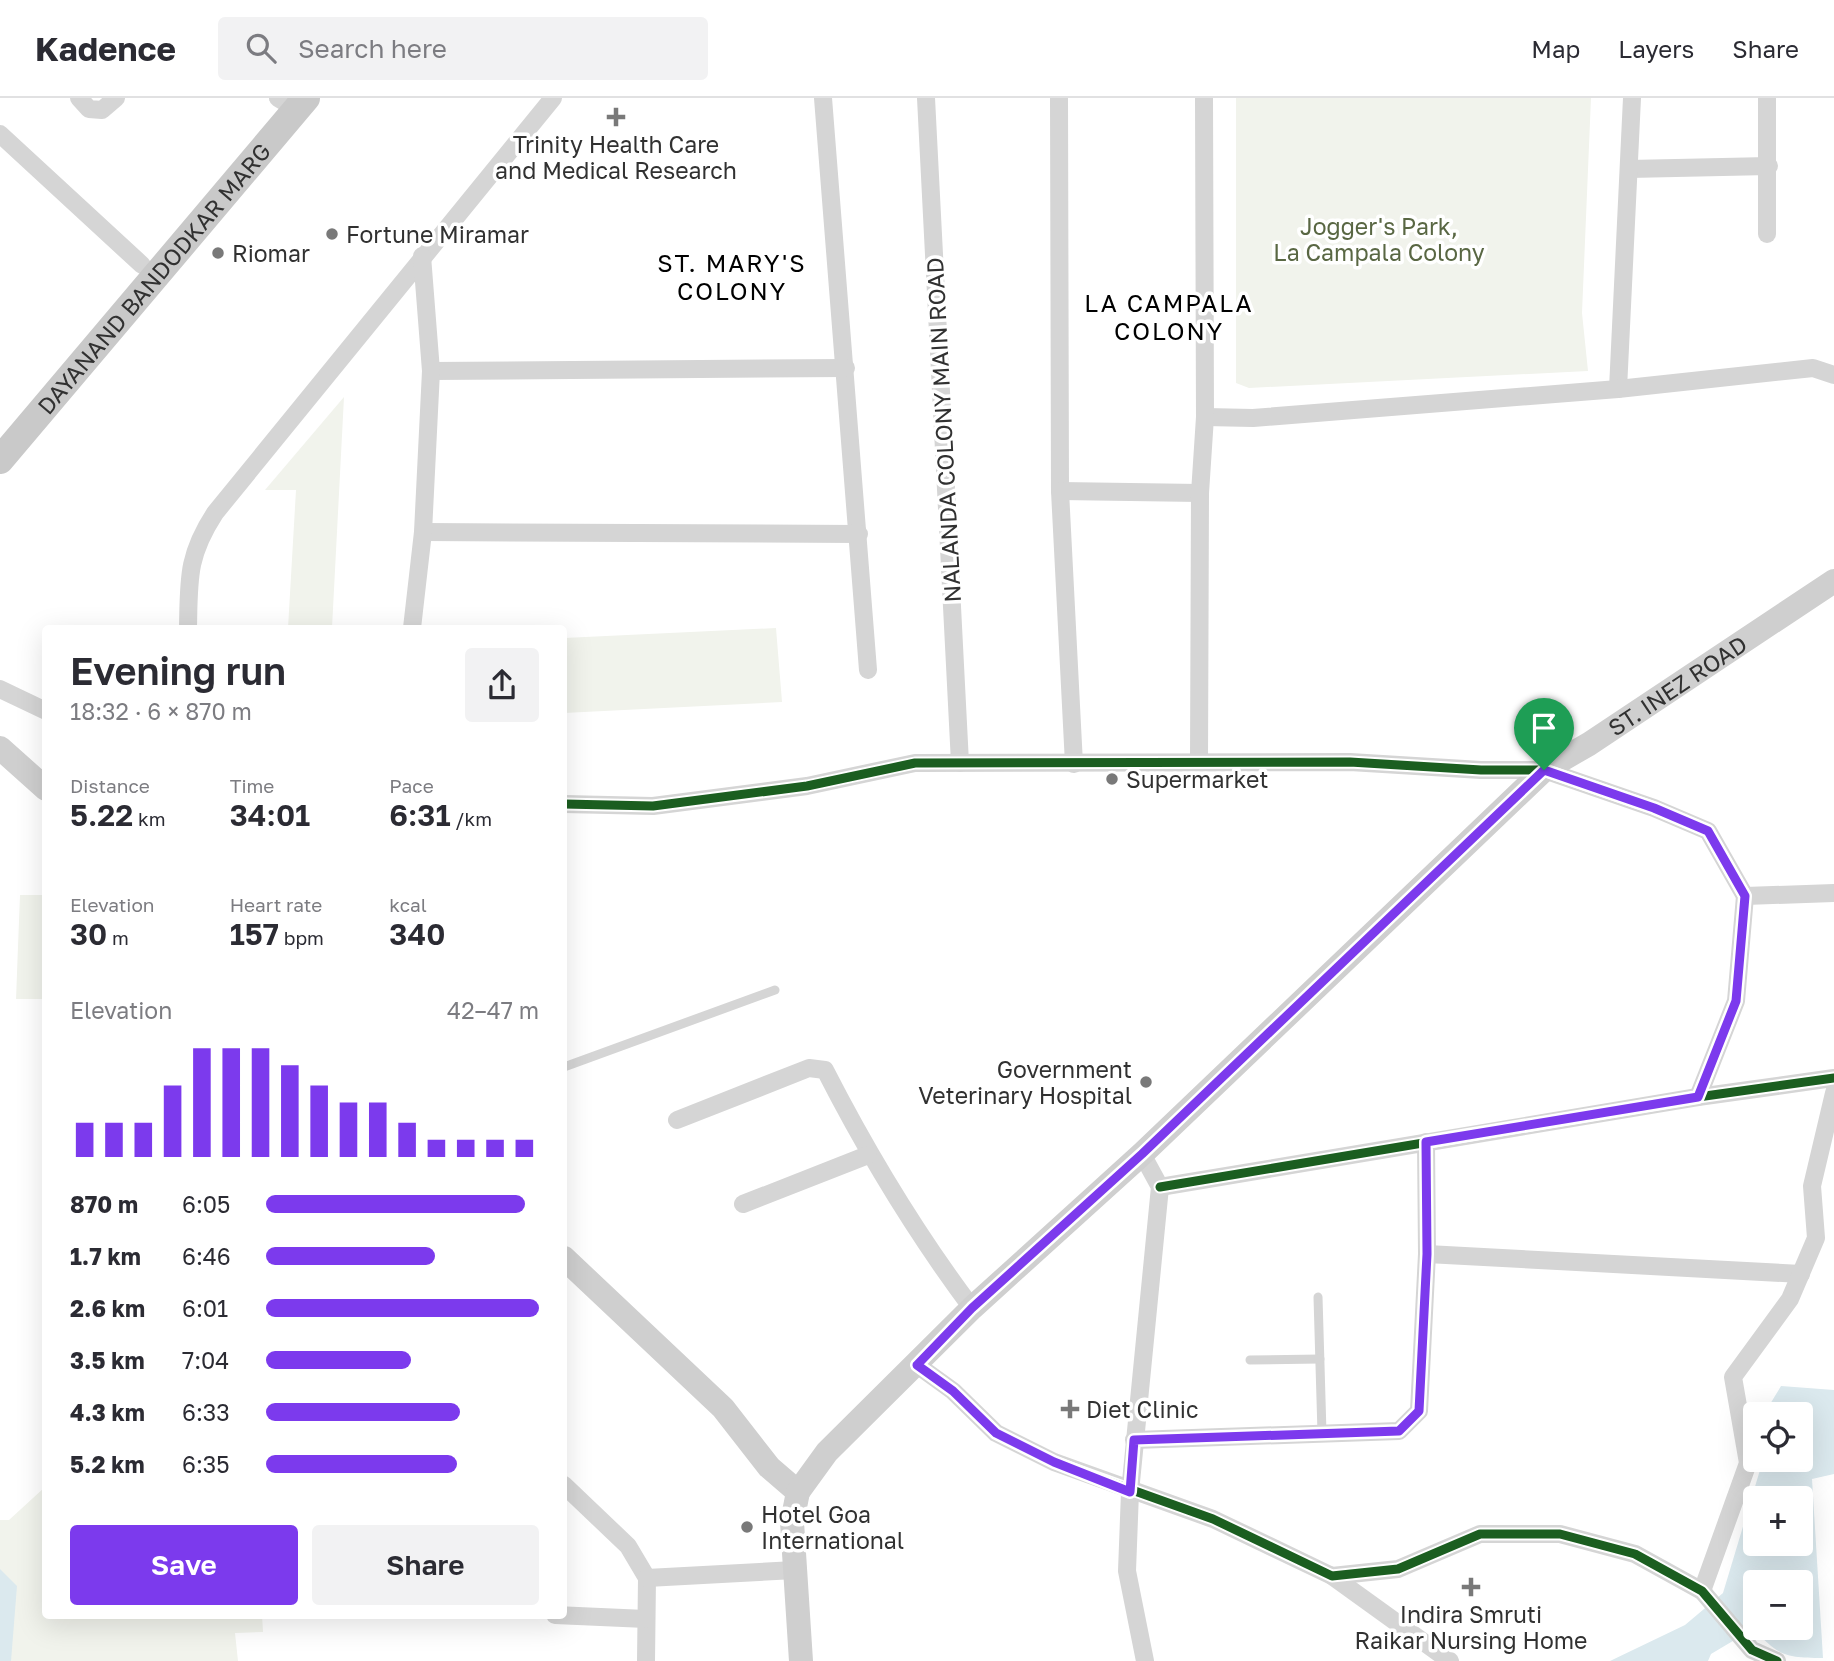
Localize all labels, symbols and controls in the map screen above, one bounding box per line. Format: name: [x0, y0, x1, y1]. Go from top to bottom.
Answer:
search box: [218, 17, 708, 80]
text: Kadence: [35, 29, 176, 68]
icon: search: [242, 29, 280, 67]
text: Search here: [298, 33, 447, 64]
text: Map: [1531, 34, 1580, 63]
text: Layers: [1618, 34, 1694, 63]
text: Share: [1732, 34, 1799, 63]
marker: Trinity Health Care and Medical Research: [606, 107, 626, 127]
place label: Trinity Health Care and Medical Research: [495, 130, 737, 184]
street label: DAYANAND BANDODKAR MARG: [31, 137, 276, 419]
park label: Jogger's Park, La Campala Colony: [1273, 212, 1485, 266]
place label: Fortune Miramar: [346, 220, 529, 248]
marker: Fortune Miramar: [324, 226, 340, 242]
place label: Riomar: [232, 239, 310, 267]
marker: Riomar: [210, 245, 226, 261]
district label: ST. MARY'S COLONY: [657, 248, 807, 305]
street label: NALANDA COLONY MAIN ROAD: [920, 257, 966, 603]
district label: LA CAMPALA COLONY: [1084, 288, 1254, 345]
street label: ST. INEZ ROAD: [1603, 629, 1752, 741]
text: Evening run: [70, 648, 286, 693]
button: share: [465, 648, 539, 722]
text: 18:32 · 6 × 870 m: [70, 697, 252, 725]
pin: [1514, 698, 1574, 770]
icon: arrive: [1525, 709, 1563, 747]
place label: Supermarket: [1126, 765, 1269, 793]
marker: Supermarket: [1104, 771, 1120, 787]
text: Distance: [70, 774, 150, 797]
text: Time: [230, 774, 274, 797]
text: Pace: [389, 774, 434, 797]
text: 5.22: [70, 797, 133, 833]
text: 34:01: [230, 797, 310, 833]
text: 6:31: [389, 797, 451, 833]
text: km: [133, 807, 166, 830]
text: /km: [451, 807, 492, 830]
text: Elevation: [70, 893, 155, 916]
text: Heart rate: [230, 893, 322, 916]
text: kcal: [389, 893, 427, 916]
text: 30: [70, 916, 107, 952]
text: 157: [230, 916, 279, 952]
text: 340: [389, 916, 445, 952]
text: m: [107, 926, 129, 949]
text: bpm: [279, 926, 324, 949]
text: Elevation: [70, 996, 172, 1024]
text: 42–47 m: [447, 996, 539, 1024]
place label: Government Veterinary Hospital: [918, 1055, 1132, 1109]
marker: Government Veterinary Hospital: [1138, 1074, 1154, 1090]
text: 870 m: [70, 1190, 138, 1218]
text: 6:05: [182, 1190, 230, 1218]
text: 1.7 km: [70, 1242, 141, 1270]
text: 6:46: [182, 1242, 231, 1270]
text: 2.6 km: [70, 1294, 145, 1322]
text: 6:01: [182, 1294, 228, 1322]
text: 3.5 km: [70, 1346, 145, 1374]
text: 7:04: [182, 1346, 229, 1374]
place label: Diet Clinic: [1086, 1395, 1199, 1423]
text: 4.3 km: [70, 1398, 145, 1426]
text: 6:33: [182, 1398, 230, 1426]
marker: Diet Clinic: [1060, 1399, 1080, 1419]
map controls: [1743, 1402, 1813, 1640]
button: locate: [1743, 1402, 1813, 1472]
text: 5.2 km: [70, 1450, 145, 1478]
text: 6:35: [182, 1450, 230, 1478]
button: +: [1743, 1486, 1813, 1556]
place label: Hotel Goa International: [761, 1500, 904, 1554]
marker: Hotel Goa International: [739, 1519, 755, 1535]
button: Save: [70, 1525, 298, 1605]
button: Share: [312, 1525, 539, 1605]
button: −: [1743, 1570, 1813, 1640]
marker: Indira Smruti Raikar Nursing Home: [1461, 1577, 1481, 1597]
place label: Indira Smruti Raikar Nursing Home: [1355, 1600, 1587, 1654]

